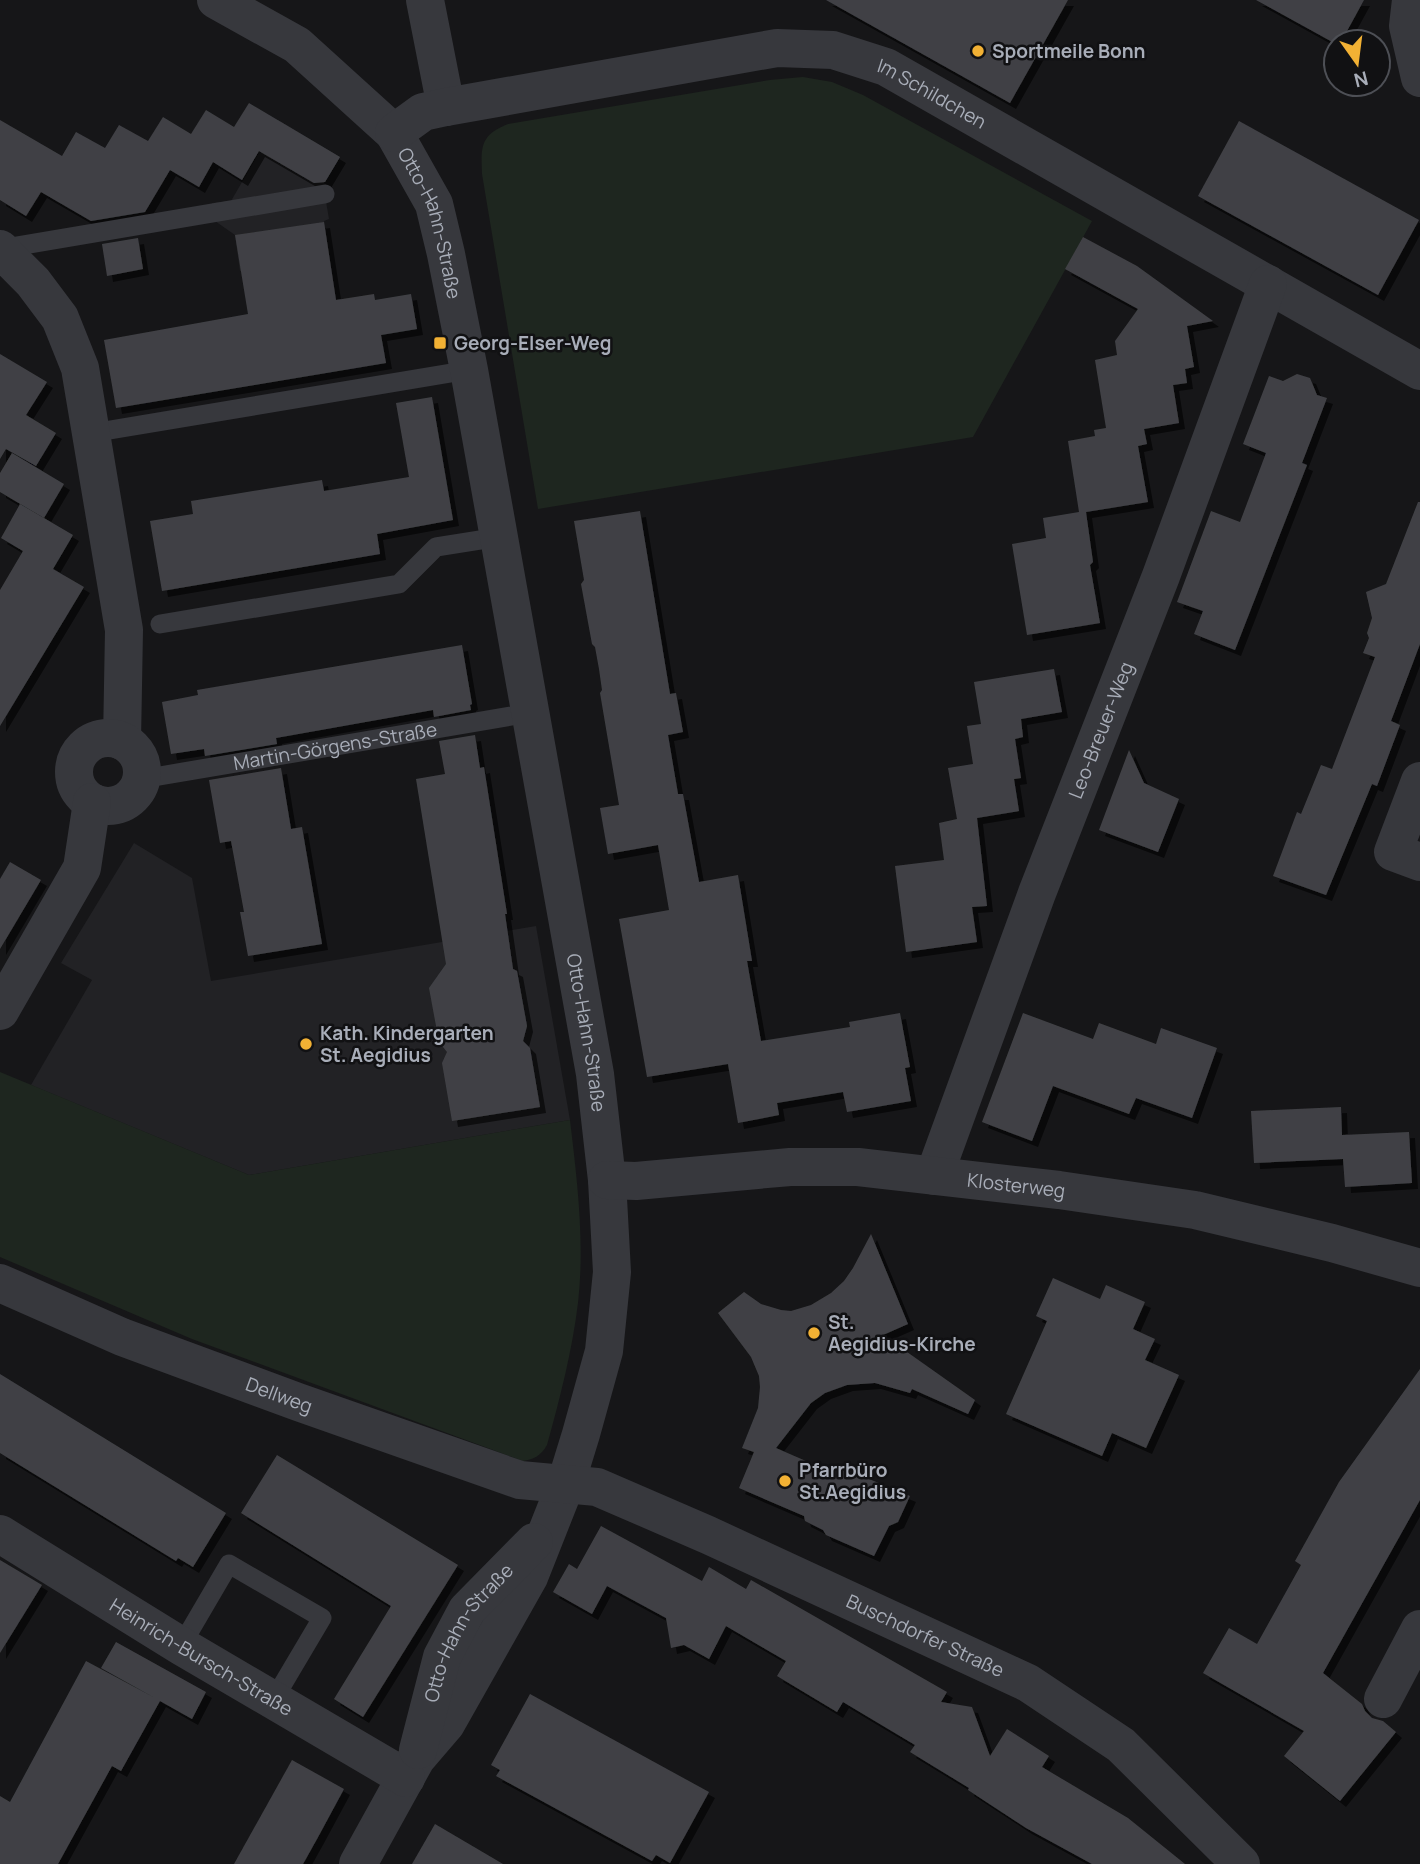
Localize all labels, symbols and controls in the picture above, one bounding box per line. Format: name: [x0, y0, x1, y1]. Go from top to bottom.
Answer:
north arrow: [1322, 28, 1392, 98]
place label: Sportmeile Bonn: [992, 38, 1146, 64]
marker: Sportmeile Bonn: [970, 43, 986, 59]
street label: Im Schildchen: [874, 52, 991, 135]
text: N: [1351, 65, 1371, 94]
street label: Otto-Hahn-Straße: [392, 143, 468, 301]
place label: Georg-Elser-Weg: [454, 330, 611, 356]
marker: Georg-Elser-Weg: [432, 335, 448, 351]
street label: Leo-Breuer-Weg: [1062, 658, 1139, 802]
street label: Martin-Görgens-Straße: [231, 716, 439, 776]
street label: Otto-Hahn-Straße: [561, 952, 612, 1113]
place label: Kath. Kindergarten St. Aegidius: [320, 1020, 494, 1068]
marker: Kath. Kindergarten St. Aegidius: [298, 1036, 314, 1052]
street label: Klosterweg: [966, 1167, 1067, 1204]
place label: St. Aegidius-Kirche: [828, 1309, 976, 1357]
marker: St. Aegidius-Kirche: [806, 1325, 822, 1341]
street label: Dellweg: [242, 1371, 316, 1419]
place label: Pfarrbüro St.Aegidius: [799, 1457, 906, 1505]
marker: Pfarrbüro St.Aegidius: [777, 1473, 793, 1489]
street label: Otto-Hahn-Straße: [418, 1558, 519, 1705]
street label: Buschdorfer Straße: [842, 1588, 1008, 1683]
street label: Heinrich-Bursch-Straße: [105, 1592, 298, 1722]

